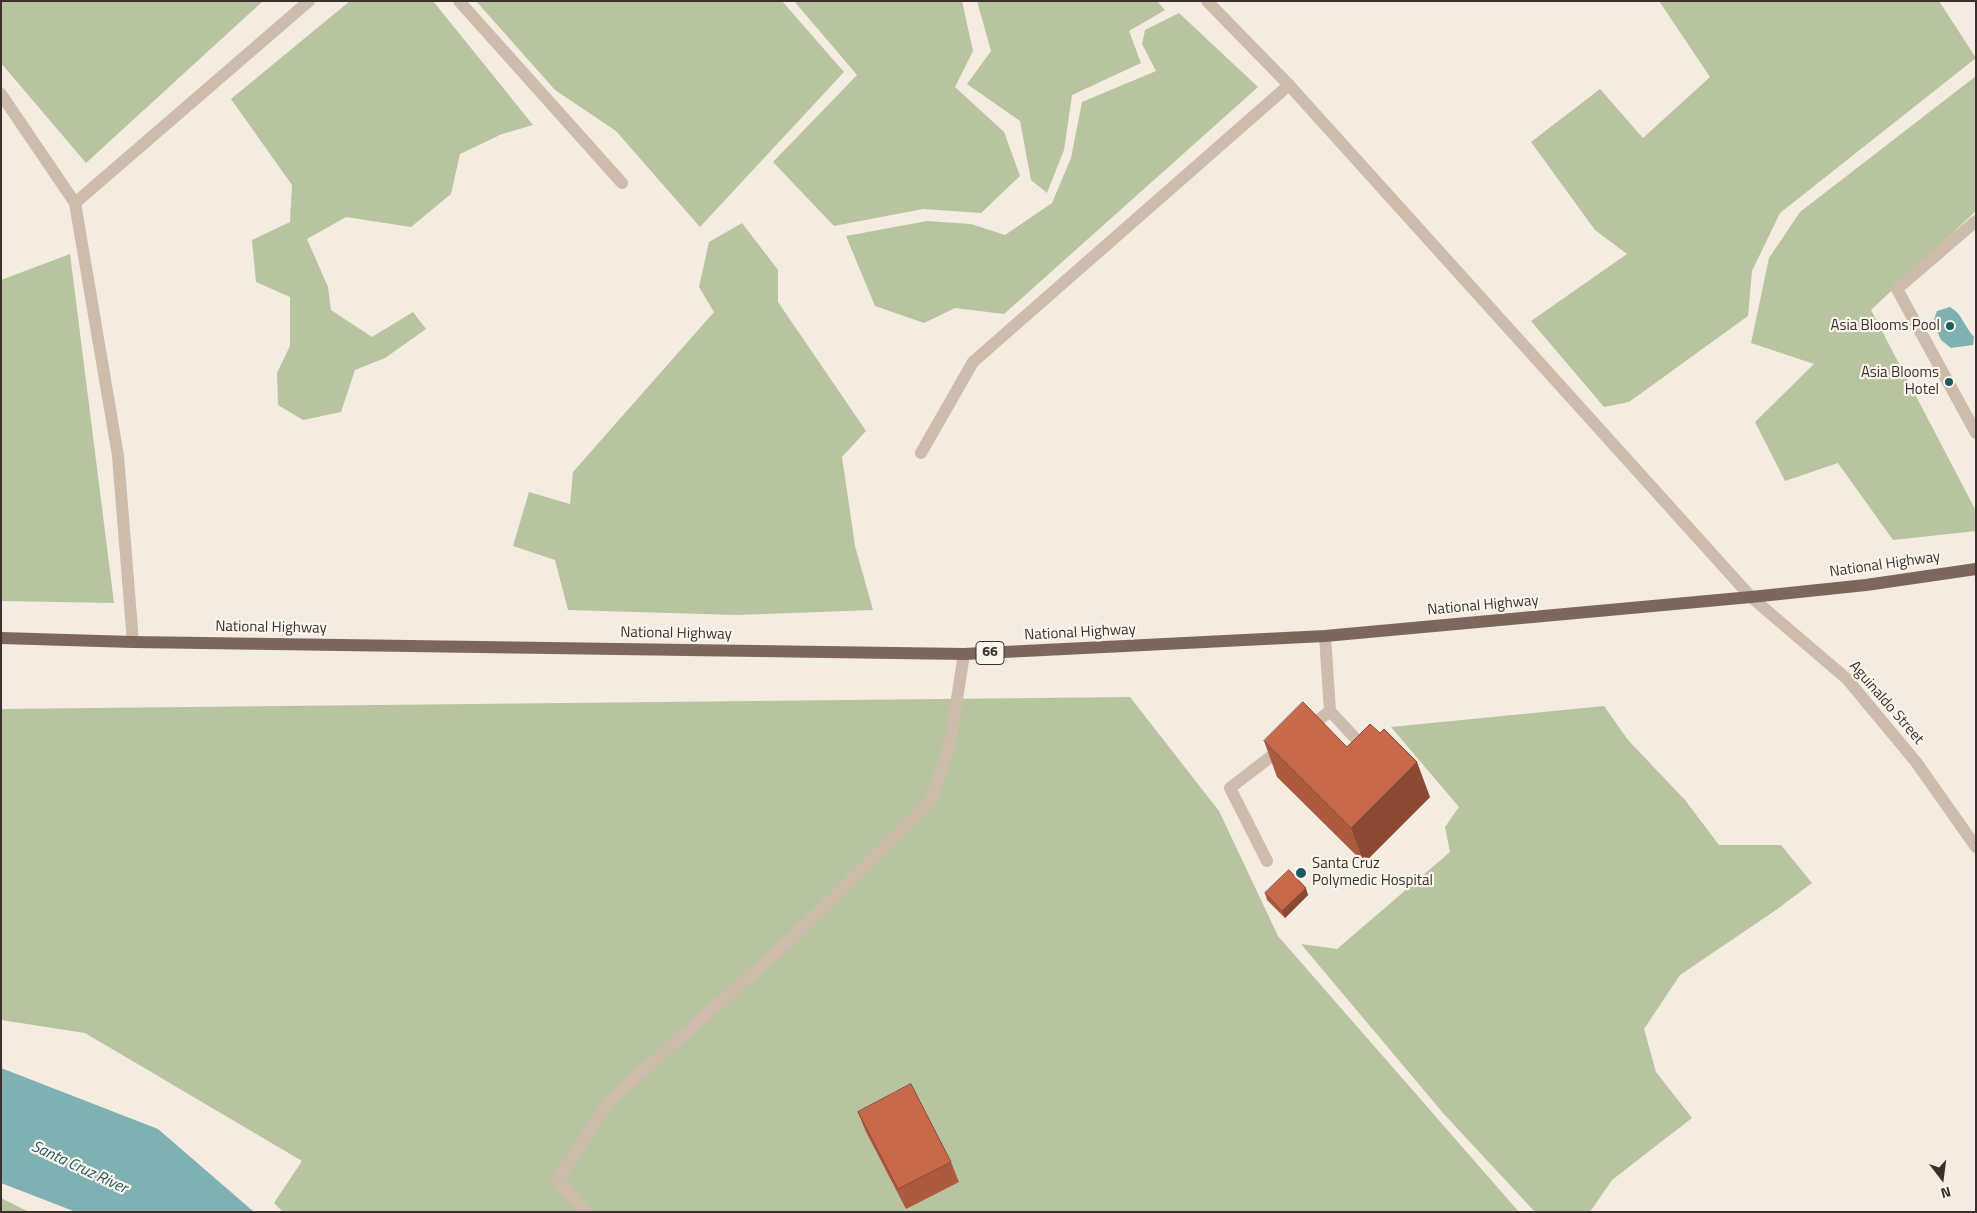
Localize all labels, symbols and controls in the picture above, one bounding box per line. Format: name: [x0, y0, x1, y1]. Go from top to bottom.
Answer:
place label: Asia Blooms Pool: [1830, 317, 1940, 335]
marker: Asia Blooms Pool: [1944, 320, 1956, 332]
place label: Asia Blooms Hotel: [1861, 364, 1939, 399]
marker: Asia Blooms Hotel: [1943, 376, 1955, 388]
street label: National Highway: [1828, 548, 1942, 582]
street label: National Highway: [1427, 592, 1539, 620]
street label: National Highway: [215, 618, 327, 638]
street label: National Highway: [1024, 621, 1136, 645]
street label: National Highway: [620, 624, 732, 644]
road number: 66: [976, 641, 1004, 664]
street label: Aguinaldo Street: [1845, 658, 1927, 748]
place label: Santa Cruz Polymedic Hospital: [1312, 855, 1433, 890]
marker: Santa Cruz Polymedic Hospital: [1294, 866, 1308, 880]
water label: Santa Cruz River: [28, 1137, 130, 1199]
north arrow: [1917, 1153, 1967, 1203]
text: N: [1939, 1182, 1953, 1204]

